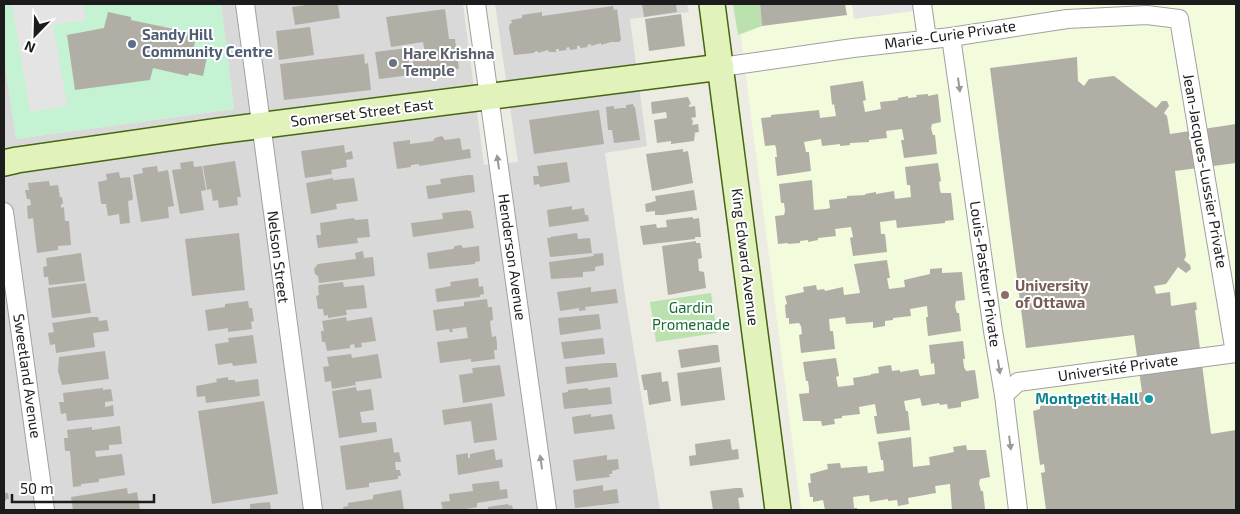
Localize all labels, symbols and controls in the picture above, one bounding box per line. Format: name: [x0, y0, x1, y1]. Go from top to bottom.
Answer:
north arrow: [10, 10, 60, 60]
street label: Marie-Curie Private: [883, 16, 1017, 52]
place label: Sandy Hill Community Centre: [142, 25, 273, 61]
text: N: [22, 38, 38, 57]
marker: Sandy Hill Community Centre: [126, 38, 138, 50]
place label: Hare Krishna Temple: [403, 44, 495, 79]
marker: Hare Krishna Temple: [387, 57, 399, 69]
street label: Jean-Jacques-Lussier Private: [1180, 72, 1232, 269]
one-way arrow: [955, 77, 963, 93]
street label: Somerset Street East: [289, 94, 435, 130]
one-way arrow: [494, 154, 502, 170]
street label: King Edward Avenue: [729, 187, 763, 327]
street label: Henderson Avenue: [495, 192, 531, 321]
street label: Louis-Pasteur Private: [967, 200, 1005, 348]
street label: Nelson Street: [264, 210, 294, 304]
place label: University of Ottawa: [1015, 276, 1089, 311]
marker: University of Ottawa: [999, 289, 1011, 301]
park label: Gardin Promenade: [652, 298, 730, 333]
street label: Sweetland Avenue: [10, 312, 46, 439]
street label: Université Private: [1057, 350, 1179, 384]
one-way arrow: [995, 360, 1003, 376]
place label: Montpetit Hall: [1035, 389, 1139, 407]
marker: Montpetit Hall: [1143, 393, 1155, 405]
one-way arrow: [1006, 435, 1014, 451]
one-way arrow: [537, 454, 545, 470]
scale bar: [12, 472, 155, 504]
text: 50 m: [20, 479, 54, 497]

